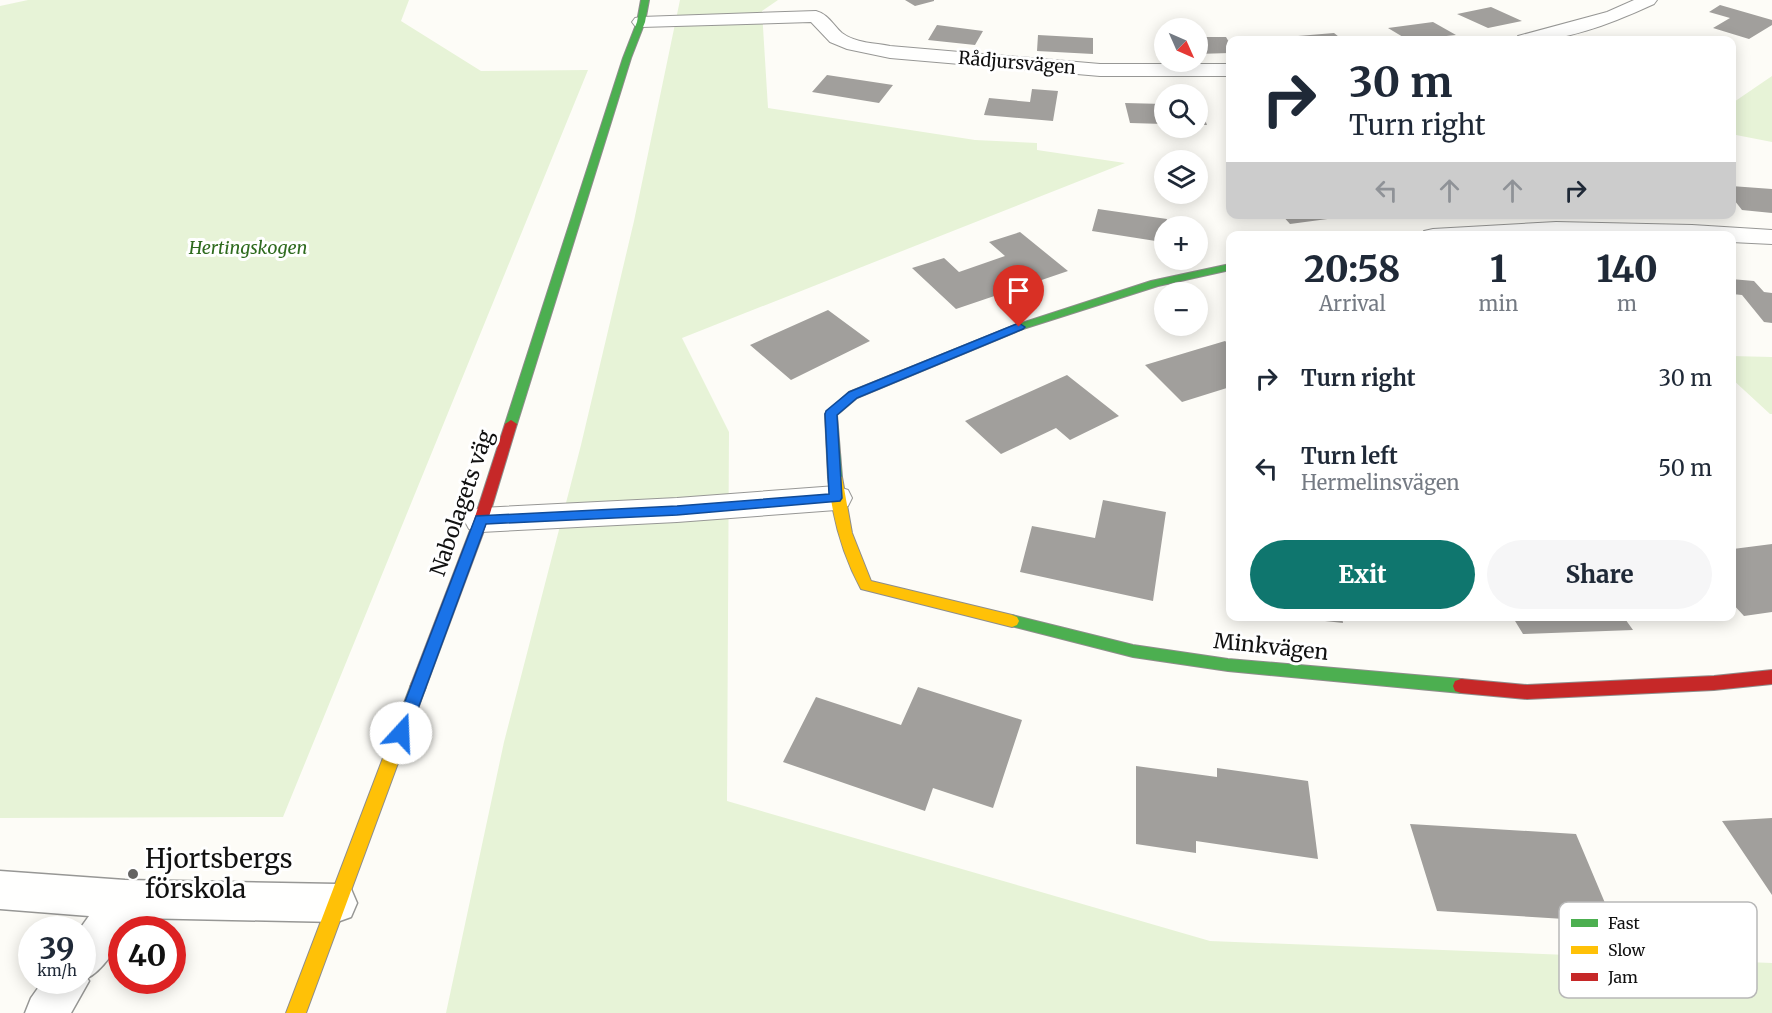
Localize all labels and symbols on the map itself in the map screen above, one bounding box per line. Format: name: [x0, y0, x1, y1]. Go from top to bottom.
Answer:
north arrow: [1154, 18, 1208, 72]
street label: Rådjursvägen: [957, 46, 1077, 79]
park label: Hertingskogen: [188, 236, 307, 259]
pin: [993, 265, 1044, 327]
street label: Nabolagets väg: [424, 426, 499, 580]
street label: Minkvägen: [1212, 627, 1330, 666]
position arrow: [369, 701, 433, 765]
place label: Hjortsbergs förskola: [145, 842, 292, 905]
marker: Hjortsbergs förskola: [126, 867, 140, 881]
legend: [1559, 902, 1757, 998]
text: Fast: [1608, 913, 1641, 933]
speed limit sign: 40: [108, 916, 186, 994]
text: Slow: [1608, 940, 1646, 960]
text: Jam: [1607, 967, 1638, 987]

